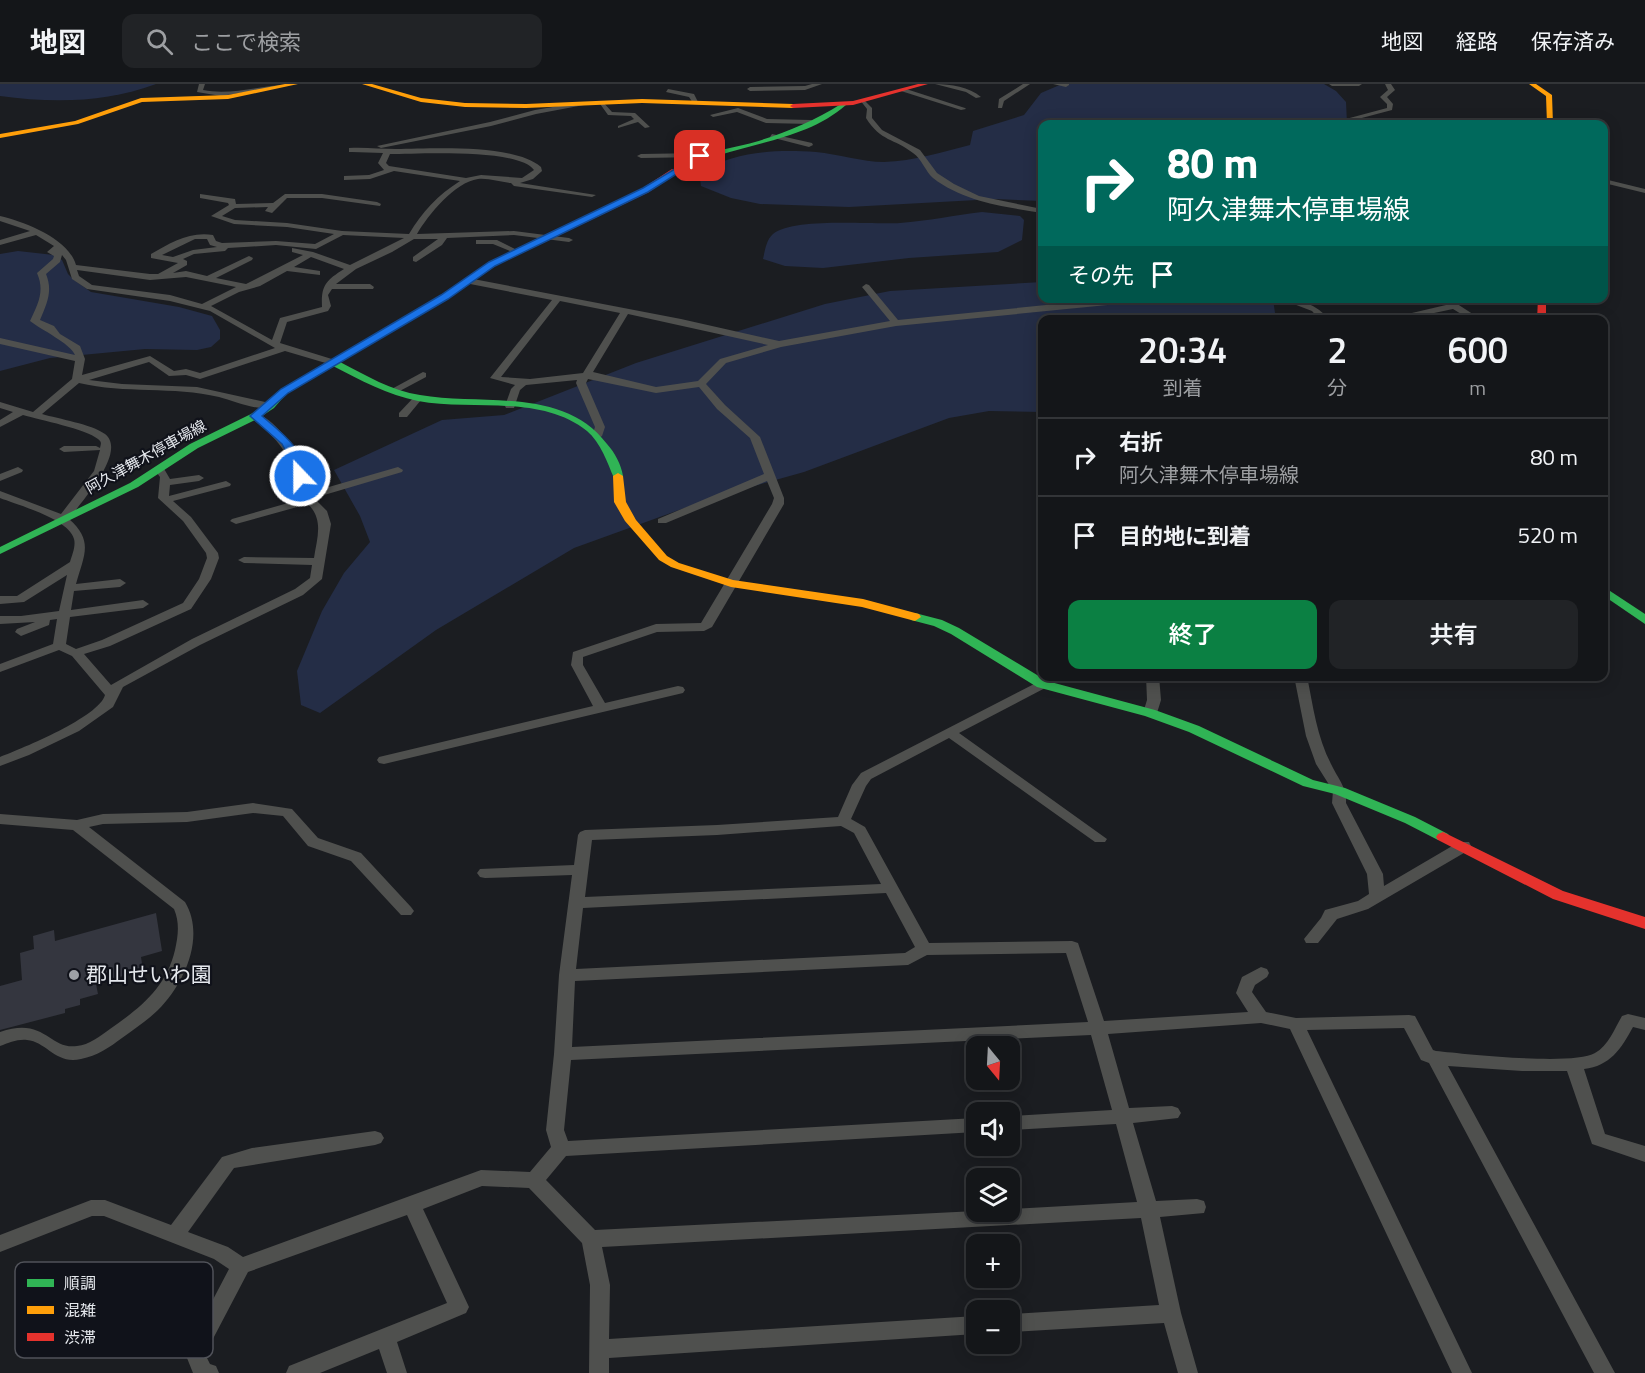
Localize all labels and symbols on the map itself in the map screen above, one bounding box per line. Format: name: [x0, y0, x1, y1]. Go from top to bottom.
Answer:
pin: [674, 130, 725, 181]
street label: 阿久津舞木停車場線: [81, 414, 210, 499]
position arrow: [268, 444, 332, 508]
place label: 郡山せいわ園: [86, 958, 212, 990]
marker: 郡山せいわ園: [67, 968, 81, 982]
north arrow: [966, 1036, 1020, 1090]
legend: [15, 1262, 213, 1358]
text: 順調: [64, 1271, 96, 1295]
text: 混雑: [64, 1298, 96, 1322]
text: 渋滞: [64, 1325, 96, 1349]

